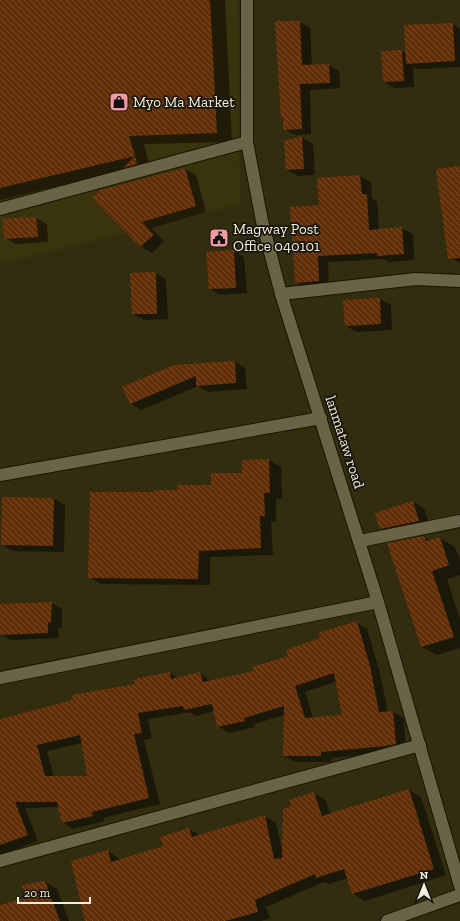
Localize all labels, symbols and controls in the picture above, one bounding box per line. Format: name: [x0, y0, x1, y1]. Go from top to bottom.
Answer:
shop icon: Myo Ma Market: [108, 91, 130, 113]
place label: Myo Ma Market: [133, 93, 235, 111]
place label: Magway Post Office 040101: [233, 220, 320, 255]
public building icon: Magway Post Office 040101: [208, 227, 230, 249]
street label: lanmataw road: [322, 393, 369, 491]
north arrow: [404, 865, 444, 905]
text: N: [420, 869, 429, 882]
scale bar: [18, 879, 90, 905]
text: 20 m: [24, 886, 51, 900]

